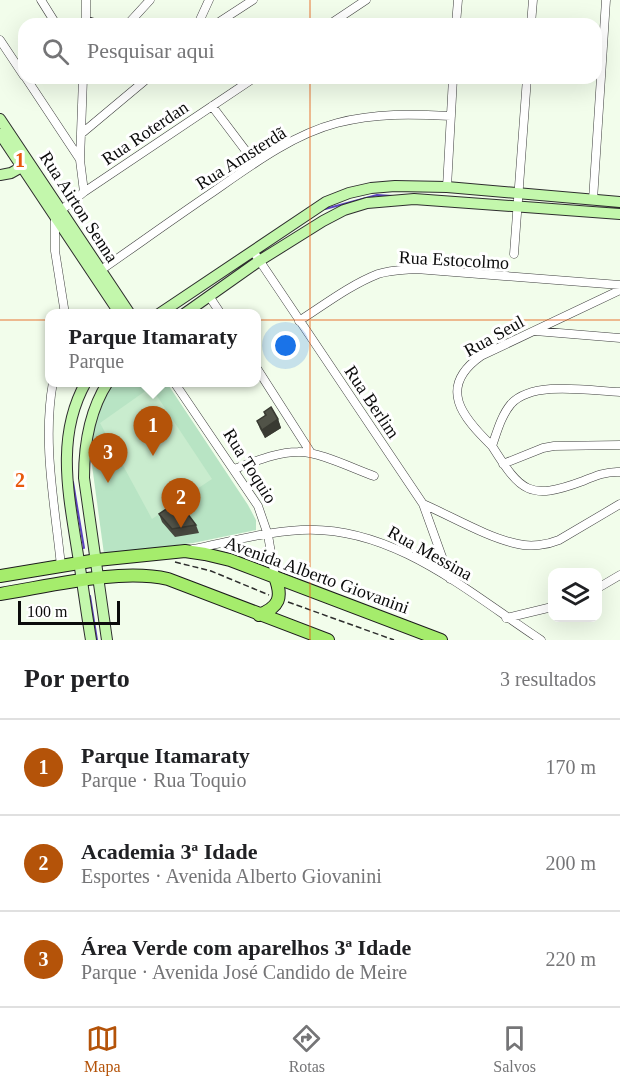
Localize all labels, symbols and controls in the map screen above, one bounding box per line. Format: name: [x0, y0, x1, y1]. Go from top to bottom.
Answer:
search box: [18, 18, 602, 84]
icon: search: [39, 35, 72, 68]
text: Pesquisar aqui: [87, 38, 215, 63]
street label: Rua Roterdan: [98, 97, 192, 169]
street label: Rua Amsterdã: [192, 122, 290, 194]
street label: Rua Airton Senna: [36, 148, 122, 266]
text: 1: [15, 149, 25, 171]
street label: Rua Estocolmo: [398, 247, 510, 273]
popup: [45, 309, 261, 387]
street label: Rua Seul: [461, 311, 527, 361]
text: Parque Itamaraty: [69, 324, 237, 349]
your location: [271, 331, 300, 360]
text: Parque: [69, 350, 124, 372]
street label: Rua Berlim: [340, 362, 404, 442]
pin: 1: [134, 406, 172, 456]
street label: Rua Toquio: [219, 425, 281, 507]
pin: 3: [88, 434, 128, 483]
text: 2: [15, 469, 25, 491]
pin: 2: [162, 478, 201, 528]
street label: Rua Messina: [384, 522, 476, 584]
street label: Avenida Alberto Giovanini: [222, 532, 412, 618]
map controls: [548, 568, 602, 622]
button: layers: [548, 568, 602, 622]
scale bar: [18, 598, 120, 626]
text: 100 m: [27, 603, 67, 620]
text: Por perto: [24, 664, 130, 693]
text: 3 resultados: [500, 668, 596, 690]
text: Parque Itamaraty: [81, 743, 250, 768]
text: 1: [39, 756, 49, 778]
text: 170 m: [545, 756, 596, 778]
text: Parque · Rua Toquio: [81, 769, 246, 791]
text: Academia 3ª Idade: [81, 839, 257, 864]
text: 2: [39, 852, 49, 874]
text: 200 m: [545, 852, 596, 874]
text: Esportes · Avenida Alberto Giovanini: [81, 865, 382, 887]
text: Área Verde com aparelhos 3ª Idade: [81, 935, 411, 960]
text: 3: [39, 948, 49, 970]
text: 220 m: [545, 948, 596, 970]
text: Parque · Avenida José Candido de Meire: [81, 961, 407, 983]
tab: Mapa: [84, 1022, 121, 1076]
tab: Rotas: [289, 1022, 325, 1076]
tab: Salvos: [493, 1022, 536, 1076]

